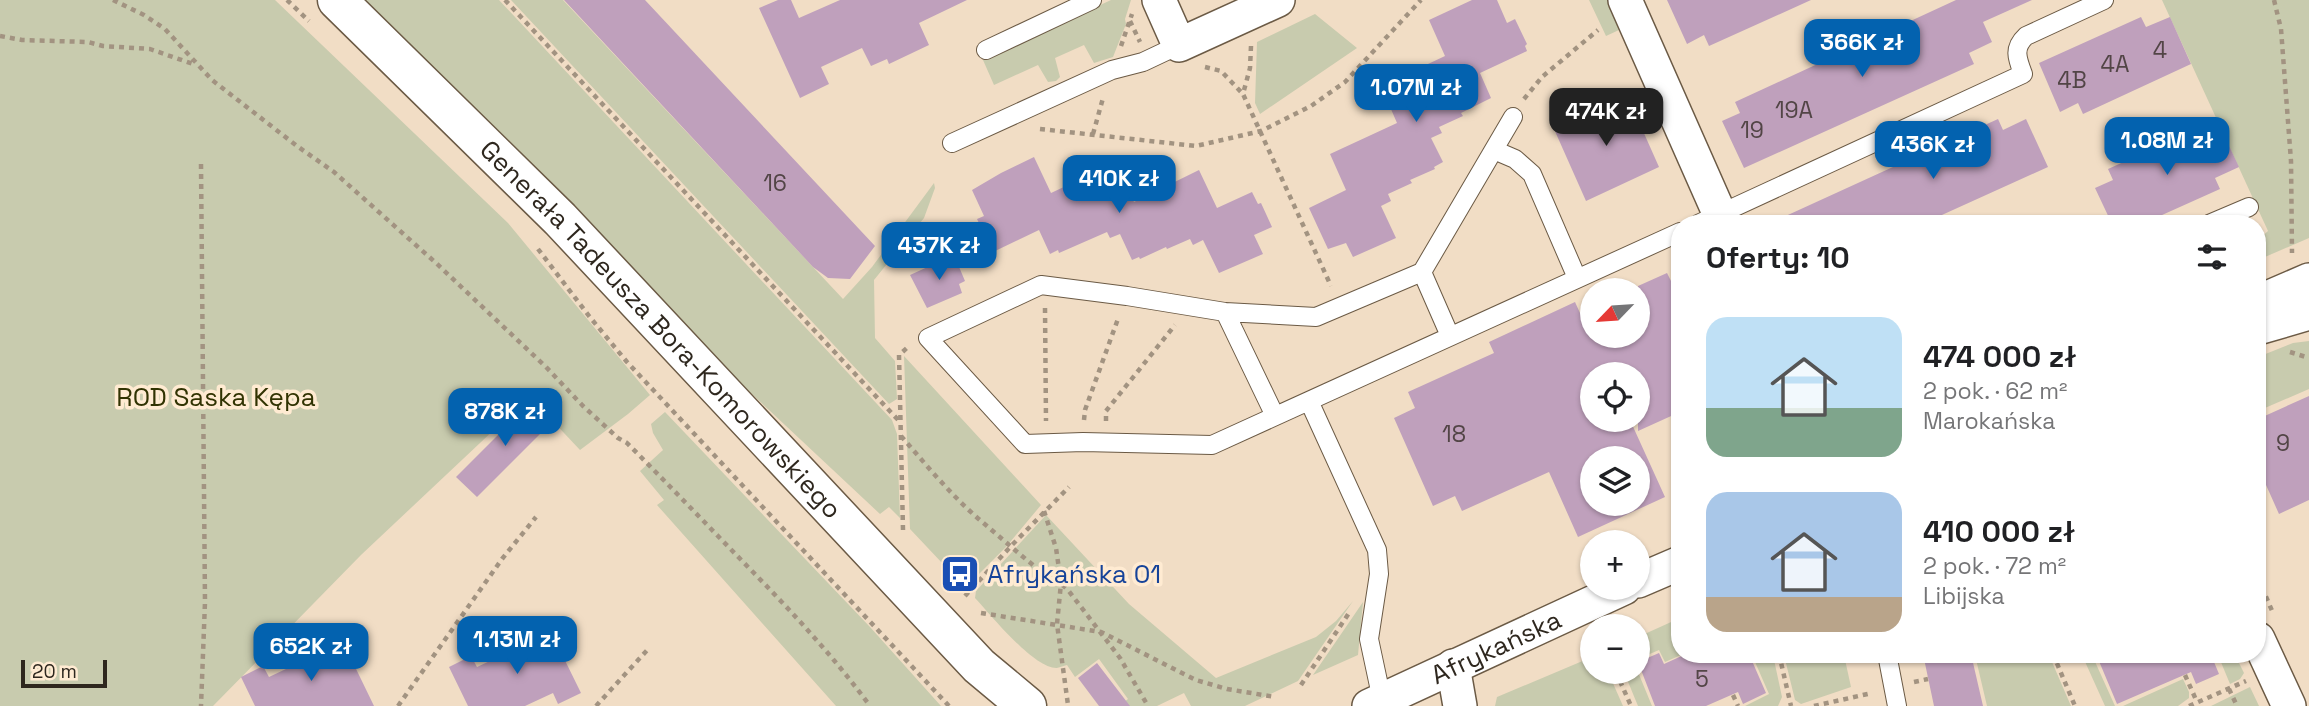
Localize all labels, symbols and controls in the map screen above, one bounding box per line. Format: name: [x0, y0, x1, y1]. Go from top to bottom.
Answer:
pin: 366K zł: [1797, 20, 1927, 79]
text: 366K zł: [1820, 27, 1904, 57]
house number: 4: [2153, 35, 2167, 65]
house number: 4A: [2101, 49, 2129, 79]
pin: 1.07M zł: [1344, 64, 1488, 124]
house number: 4B: [2057, 65, 2087, 95]
text: 1.07M zł: [1370, 72, 1462, 102]
pin: 474K zł: [1541, 88, 1671, 148]
house number: 19A: [1775, 95, 1813, 125]
text: 474K zł: [1565, 96, 1647, 126]
house number: 19: [1740, 115, 1764, 145]
pin: 1.08M zł: [2095, 118, 2239, 177]
pin: 436K zł: [1868, 122, 1998, 181]
text: 1.08M zł: [2120, 125, 2214, 155]
text: 436K zł: [1891, 129, 1975, 159]
street label: Generała Tadeusza Bora-Komorowskiego: [473, 133, 849, 526]
pin: 410K zł: [1054, 156, 1184, 215]
text: 410K zł: [1079, 163, 1159, 193]
house number: 16: [763, 168, 787, 198]
pin: 437K zł: [874, 222, 1004, 282]
text: 437K zł: [898, 230, 980, 260]
text: Oferty: 10: [1706, 238, 1850, 277]
icon: filters: [2193, 238, 2231, 276]
north arrow: [1580, 278, 1650, 348]
map controls: [1580, 278, 1650, 684]
text: 474 000 zł: [1923, 337, 2076, 376]
icon: home: [1762, 345, 1846, 429]
button: locate: [1580, 362, 1650, 432]
text: 2 pok. · 62 m²: [1923, 376, 2067, 406]
park label: ROD Saska Kępa: [116, 380, 316, 414]
pin: 878K zł: [440, 388, 570, 448]
text: 878K zł: [464, 396, 546, 426]
text: Marokańska: [1923, 406, 2055, 436]
house number: 18: [1442, 419, 1466, 449]
house number: 9: [2276, 428, 2290, 458]
button: layers: [1580, 446, 1650, 516]
text: 410 000 zł: [1923, 512, 2075, 551]
icon: home: [1762, 520, 1846, 604]
button: +: [1580, 530, 1650, 600]
text: 2 pok. · 72 m²: [1923, 551, 2066, 581]
bus stop icon: Afrykańska 01: [939, 553, 981, 595]
place label: Afrykańska 01: [987, 557, 1161, 591]
text: Libijska: [1923, 581, 2005, 611]
street label: Afrykańska: [1425, 602, 1567, 692]
button: −: [1580, 614, 1650, 684]
pin: 1.13M zł: [445, 616, 589, 676]
pin: 652K zł: [246, 624, 376, 683]
text: 1.13M zł: [473, 624, 561, 654]
text: 652K zł: [269, 631, 353, 661]
scale bar: [21, 657, 107, 689]
text: 20 m: [32, 659, 77, 684]
house number: 5: [1695, 664, 1709, 694]

